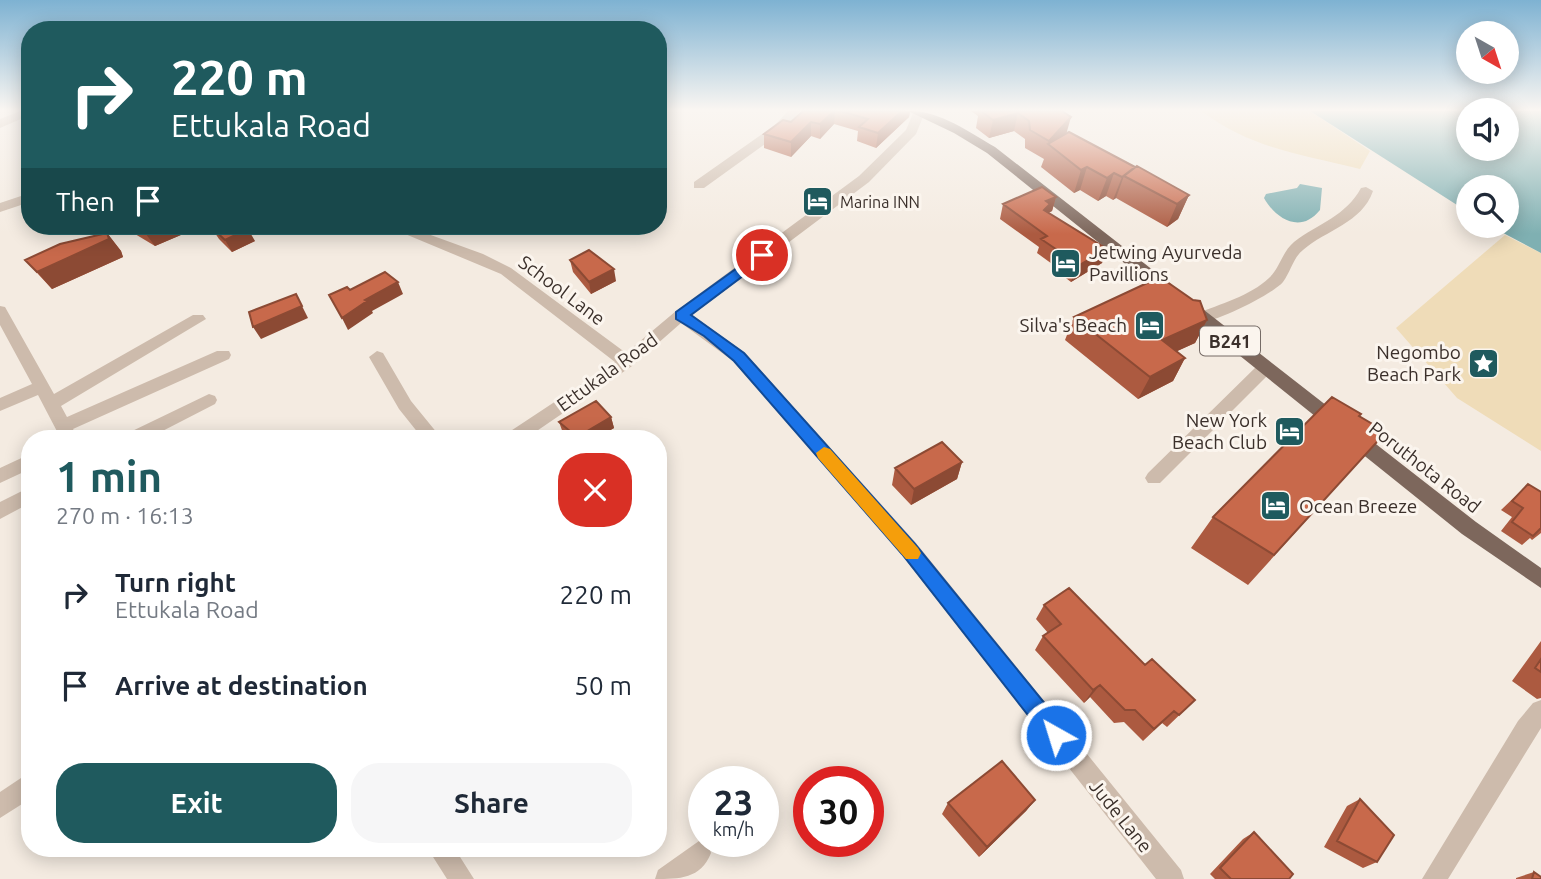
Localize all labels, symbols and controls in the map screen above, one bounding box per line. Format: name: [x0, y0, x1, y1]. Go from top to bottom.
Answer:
north arrow: [1456, 21, 1519, 84]
map controls: [1456, 21, 1519, 238]
icon: right: [56, 49, 147, 140]
text: 220 m: [171, 49, 308, 104]
button: sound: [1456, 98, 1519, 161]
text: Ettukala Road: [171, 107, 371, 143]
button: search: [1456, 175, 1519, 238]
icon: arrive: [129, 182, 167, 220]
hotel icon: Marina INN: [800, 185, 834, 219]
text: Then: [56, 187, 115, 216]
place label: Marina INN: [840, 193, 920, 211]
pin: [732, 225, 792, 285]
icon: arrive: [743, 236, 781, 274]
place label: Jetwing Ayurveda Pavillions: [1089, 241, 1242, 285]
hotel icon: Jetwing Ayurveda Pavillions: [1049, 246, 1083, 280]
street label: School Lane: [515, 251, 609, 329]
hotel icon: Silva's Beach: [1133, 308, 1167, 342]
place label: Silva's Beach: [1020, 314, 1127, 336]
road number: B241: [1200, 326, 1260, 356]
street label: Ettukala Road: [553, 328, 661, 416]
place label: Negombo Beach Park: [1367, 341, 1461, 385]
place icon: Negombo Beach Park: [1467, 346, 1501, 380]
place label: New York Beach Club: [1172, 409, 1267, 453]
hotel icon: New York Beach Club: [1273, 414, 1307, 448]
street label: Poruthota Road: [1365, 417, 1485, 517]
text: 1 min: [56, 453, 162, 500]
button: close: [558, 453, 632, 527]
hotel icon: Ocean Breeze: [1259, 489, 1293, 523]
place label: Ocean Breeze: [1299, 495, 1417, 517]
text: 270 m · 16:13: [56, 503, 194, 528]
text: Turn right: [115, 568, 236, 597]
icon: right: [56, 576, 94, 614]
text: 220 m: [560, 580, 632, 609]
text: Ettukala Road: [115, 597, 259, 622]
icon: arrive: [56, 667, 94, 705]
text: Arrive at destination: [115, 671, 368, 700]
text: 50 m: [574, 671, 632, 700]
position arrow: [1019, 698, 1093, 772]
button: Exit: [56, 763, 337, 843]
button: Share: [351, 763, 632, 843]
speed limit sign: 30: [793, 766, 884, 857]
street label: Jude Lane: [1085, 775, 1157, 857]
text: 23: [714, 782, 753, 822]
text: km/h: [713, 819, 754, 839]

